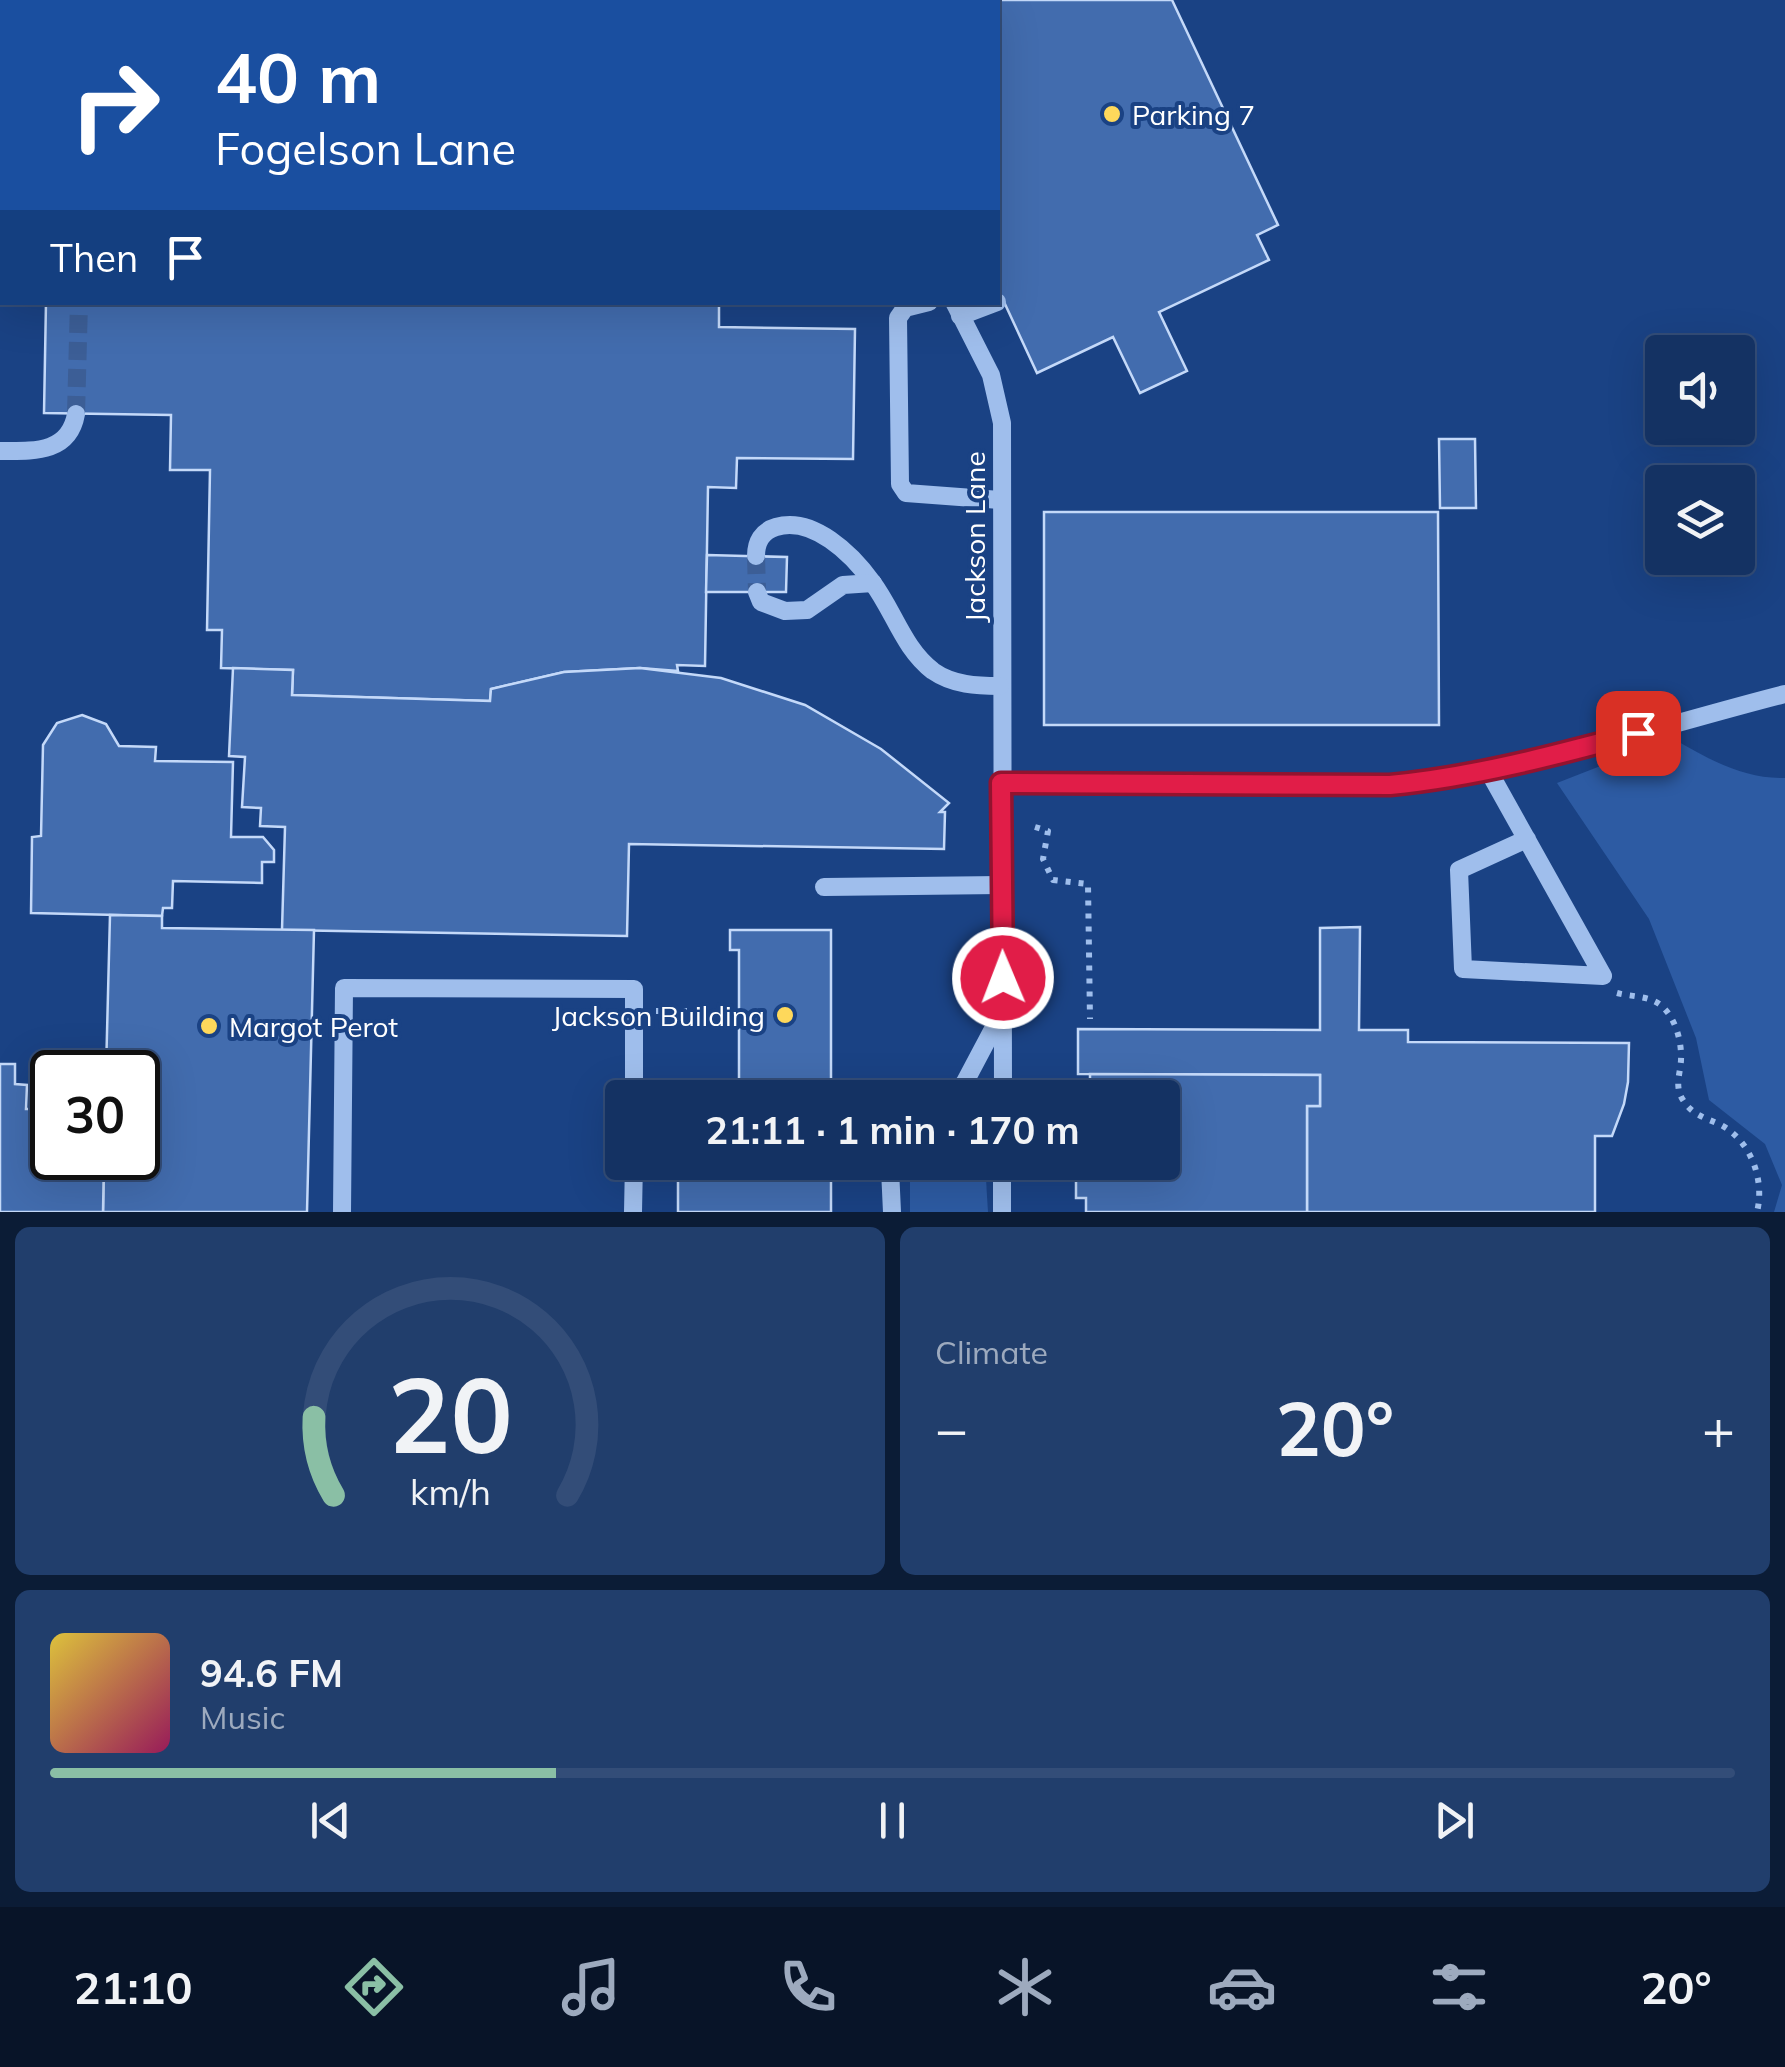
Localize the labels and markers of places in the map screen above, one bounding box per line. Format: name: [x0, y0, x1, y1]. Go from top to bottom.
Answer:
place label: Parking 7: [1132, 97, 1255, 132]
marker: Parking 7: [1101, 103, 1123, 125]
pin: [1596, 691, 1681, 776]
place label: Jackson Building: [552, 998, 765, 1033]
marker: Jackson Building: [774, 1004, 796, 1026]
place label: Margot Perot: [229, 1009, 398, 1044]
marker: Margot Perot: [198, 1015, 220, 1037]

